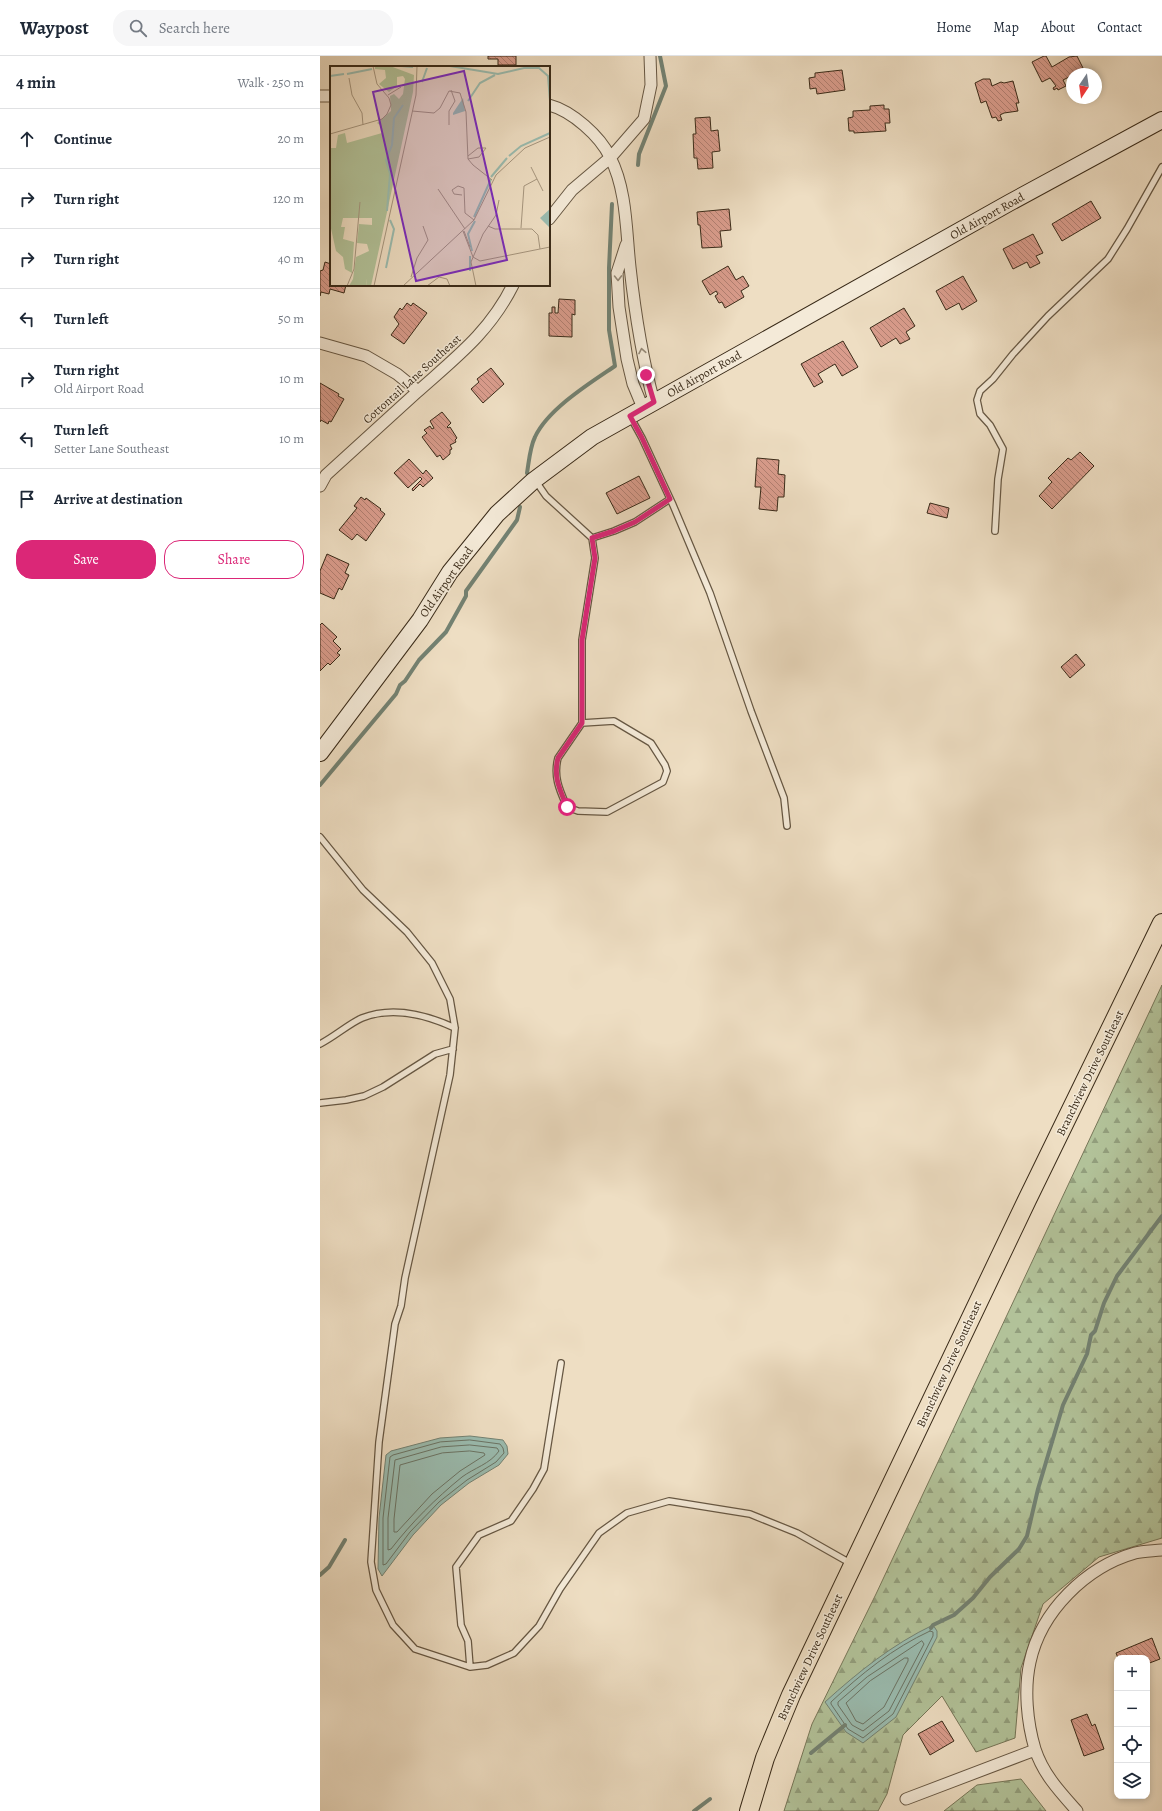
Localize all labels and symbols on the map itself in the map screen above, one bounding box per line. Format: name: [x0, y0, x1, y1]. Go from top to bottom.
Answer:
inset map: [330, 66, 550, 286]
north arrow: [1066, 68, 1102, 104]
street label: Old Airport Road: [947, 189, 1028, 243]
one-way arrow: [613, 275, 622, 281]
street label: Cottontail Lane Southeast: [360, 331, 464, 427]
street label: Old Airport Road: [664, 347, 745, 401]
one-way arrow: [638, 348, 646, 354]
route end: [637, 366, 655, 384]
street label: Old Airport Road: [416, 543, 477, 621]
route start: [558, 798, 576, 816]
street label: Branchview Drive Southeast: [1053, 1007, 1127, 1138]
street label: Branchview Drive Southeast: [913, 1298, 985, 1430]
street label: Branchview Drive Southeast: [774, 1591, 846, 1723]

